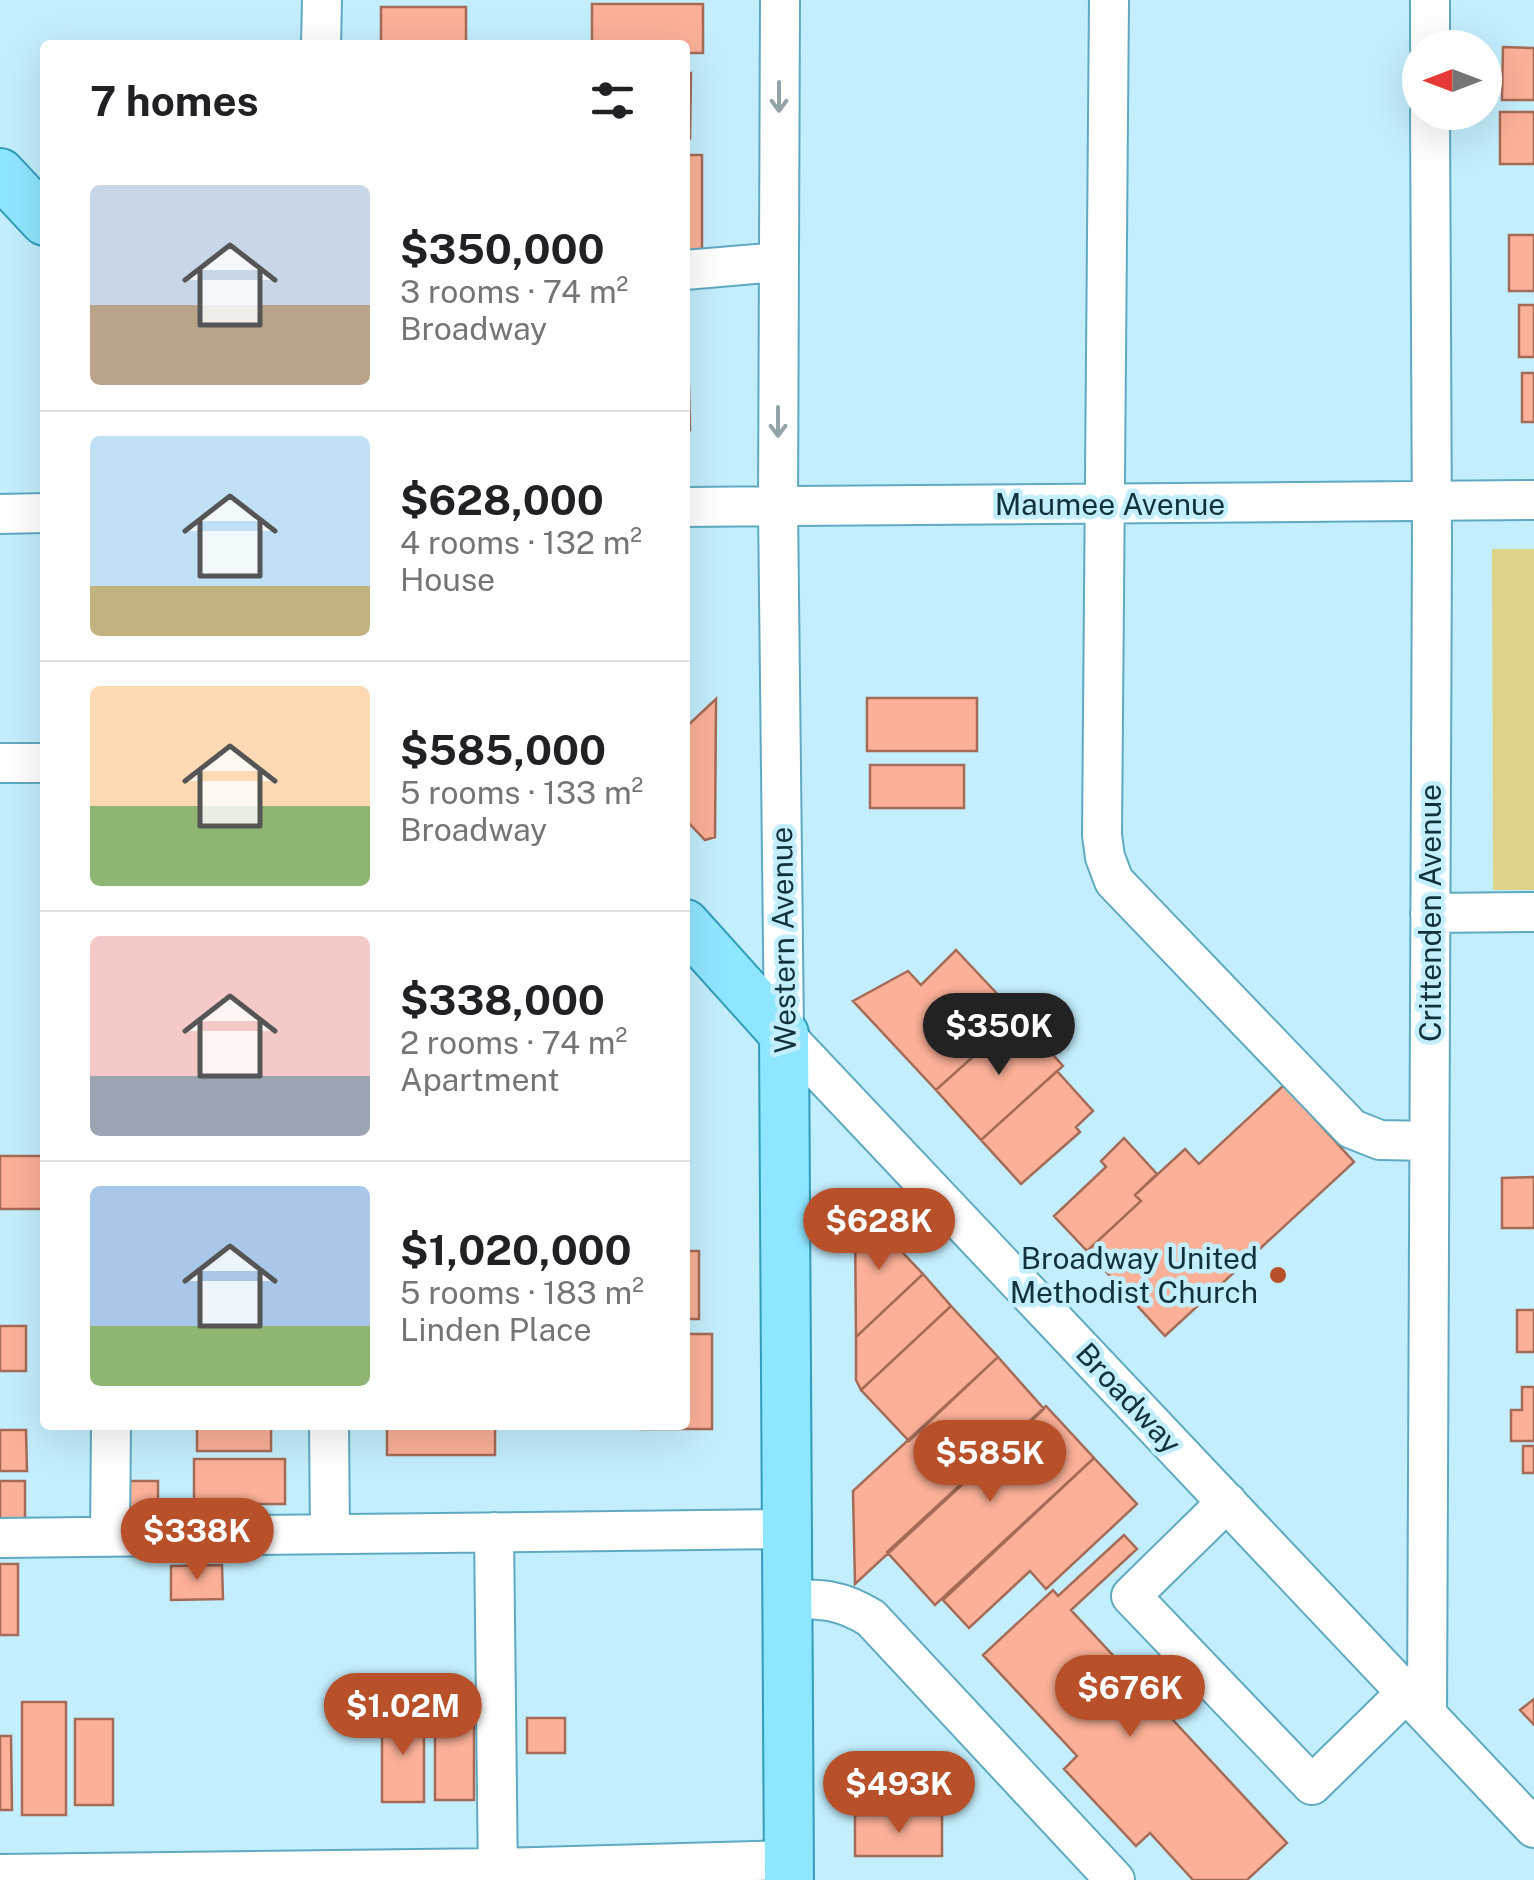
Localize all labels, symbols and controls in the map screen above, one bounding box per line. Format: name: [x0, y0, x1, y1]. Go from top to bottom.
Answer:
north arrow: [1402, 30, 1502, 130]
map controls: [1402, 30, 1502, 130]
icon: filters: [585, 73, 640, 128]
text: 7 homes: [90, 76, 259, 125]
one-way arrow: [770, 80, 788, 113]
text: $350,000: [400, 224, 605, 273]
icon: home: [170, 225, 290, 345]
text: 3 rooms · 74 m²: [400, 273, 628, 310]
text: Broadway: [400, 310, 547, 347]
one-way arrow: [769, 406, 788, 438]
text: $628,000: [400, 475, 604, 524]
icon: home: [170, 476, 290, 596]
street label: Maumee Avenue: [995, 486, 1225, 522]
text: 4 rooms · 132 m²: [400, 524, 642, 561]
text: House: [400, 561, 495, 598]
text: $585,000: [400, 725, 606, 774]
icon: home: [170, 726, 290, 846]
text: 5 rooms · 133 m²: [400, 774, 643, 811]
street label: Crittenden Avenue: [1412, 784, 1448, 1042]
text: Broadway: [400, 811, 547, 848]
street label: Western Avenue: [763, 826, 803, 1054]
text: $338,000: [400, 975, 605, 1024]
icon: home: [170, 976, 290, 1096]
pin: $350K: [929, 993, 1069, 1078]
text: $350K: [945, 1007, 1053, 1044]
text: 2 rooms · 74 m²: [400, 1024, 627, 1061]
text: Apartment: [400, 1061, 560, 1098]
pin: $628K: [809, 1188, 949, 1273]
text: $628K: [825, 1202, 933, 1239]
text: $1,020,000: [400, 1225, 632, 1274]
icon: home: [170, 1226, 290, 1346]
place label: Broadway United Methodist Church: [1010, 1240, 1258, 1310]
marker: Broadway United Methodist Church: [1267, 1264, 1289, 1286]
text: 5 rooms · 183 m²: [400, 1274, 644, 1311]
text: Linden Place: [400, 1311, 592, 1348]
street label: Broadway: [1069, 1335, 1189, 1461]
pin: $585K: [920, 1420, 1060, 1505]
text: $585K: [935, 1434, 1045, 1471]
pin: $338K: [127, 1498, 267, 1583]
text: $338K: [143, 1512, 251, 1549]
pin: $676K: [1060, 1655, 1200, 1740]
text: $676K: [1077, 1669, 1183, 1706]
pin: $1.02M: [322, 1673, 484, 1758]
text: $1.02M: [346, 1687, 460, 1724]
pin: $493K: [829, 1751, 969, 1836]
text: $493K: [845, 1765, 953, 1802]

